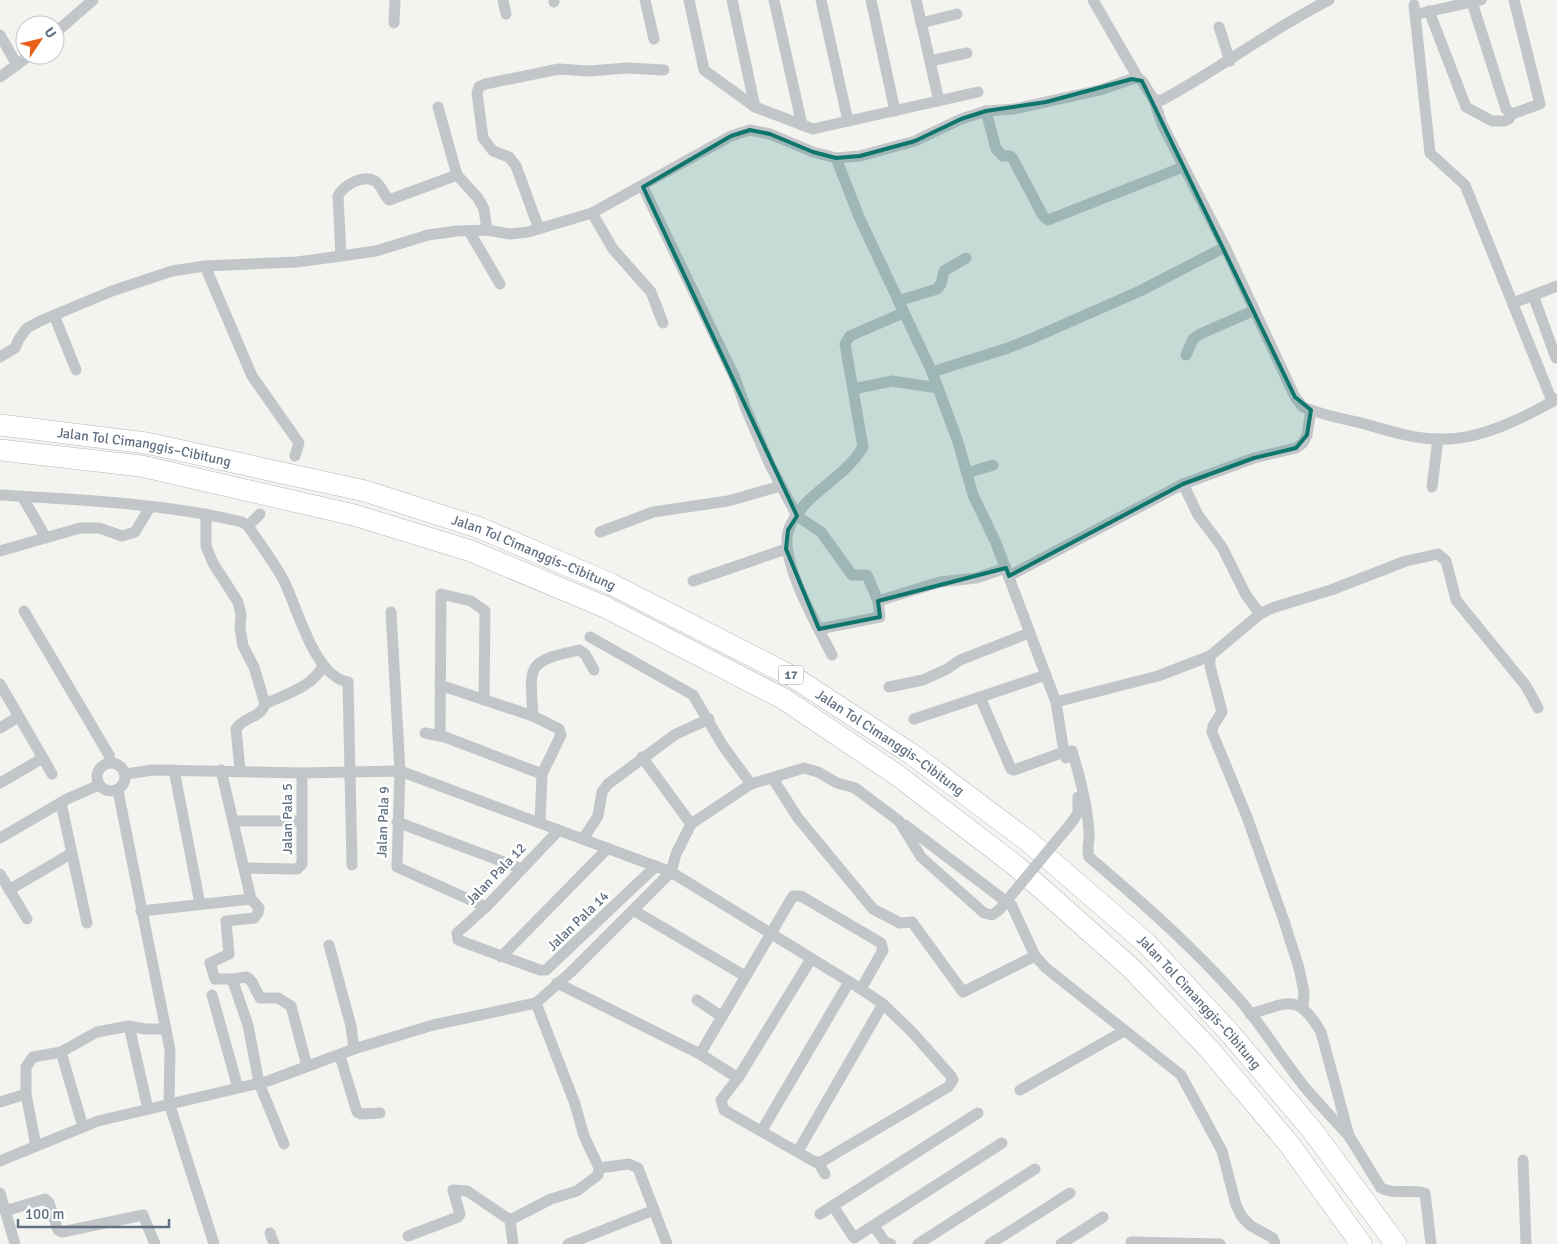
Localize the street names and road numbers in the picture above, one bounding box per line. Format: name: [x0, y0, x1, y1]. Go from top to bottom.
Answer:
street label: Jalan Tol Cimanggis–Cibitung: [56, 424, 233, 470]
street label: Jalan Tol Cimanggis–Cibitung: [449, 511, 619, 594]
road number: 17: [778, 666, 804, 684]
street label: Jalan Tol Cimanggis–Cibitung: [813, 685, 968, 799]
street label: Jalan Pala 5: [279, 783, 296, 855]
street label: Jalan Pala 9: [373, 786, 393, 858]
street label: Jalan Pala 12: [462, 840, 530, 908]
street label: Jalan Pala 14: [544, 887, 613, 955]
street label: Jalan Tol Cimanggis–Cibitung: [1134, 931, 1265, 1073]

